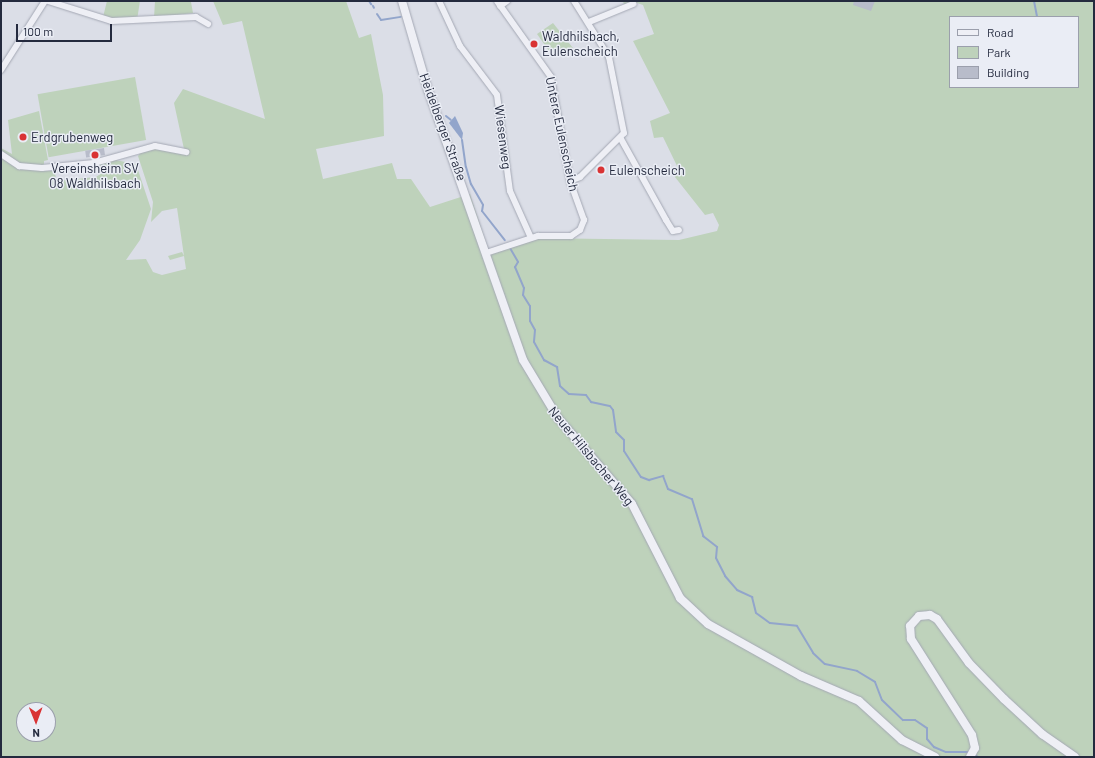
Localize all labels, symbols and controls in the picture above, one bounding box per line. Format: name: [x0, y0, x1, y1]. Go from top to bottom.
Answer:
scale bar: [18, 16, 114, 42]
legend: [949, 16, 1079, 88]
text: 100 m: [23, 24, 53, 38]
text: Road: [987, 25, 1014, 39]
place label: Waldhilsbach, Eulenscheich: [542, 29, 620, 60]
marker: Waldhilsbach, Eulenscheich: [529, 39, 539, 49]
text: Park: [987, 45, 1011, 59]
text: Building: [987, 65, 1029, 79]
street label: Heidelberger Straße: [416, 71, 470, 183]
street label: Untere Eulenscheich: [542, 75, 582, 193]
street label: Wiesenweg: [491, 104, 515, 170]
place label: Erdgrubenweg: [31, 129, 113, 145]
marker: Erdgrubenweg: [18, 132, 28, 142]
marker: Vereinsheim SV 08 Waldhilsbach: [90, 150, 100, 160]
place label: Vereinsheim SV 08 Waldhilsbach: [49, 161, 141, 192]
place label: Eulenscheich: [609, 162, 685, 178]
marker: Eulenscheich: [596, 165, 606, 175]
street label: Neuer Hilsbacher Weg: [545, 403, 637, 509]
north arrow: [16, 702, 56, 742]
text: N: [32, 727, 40, 740]

